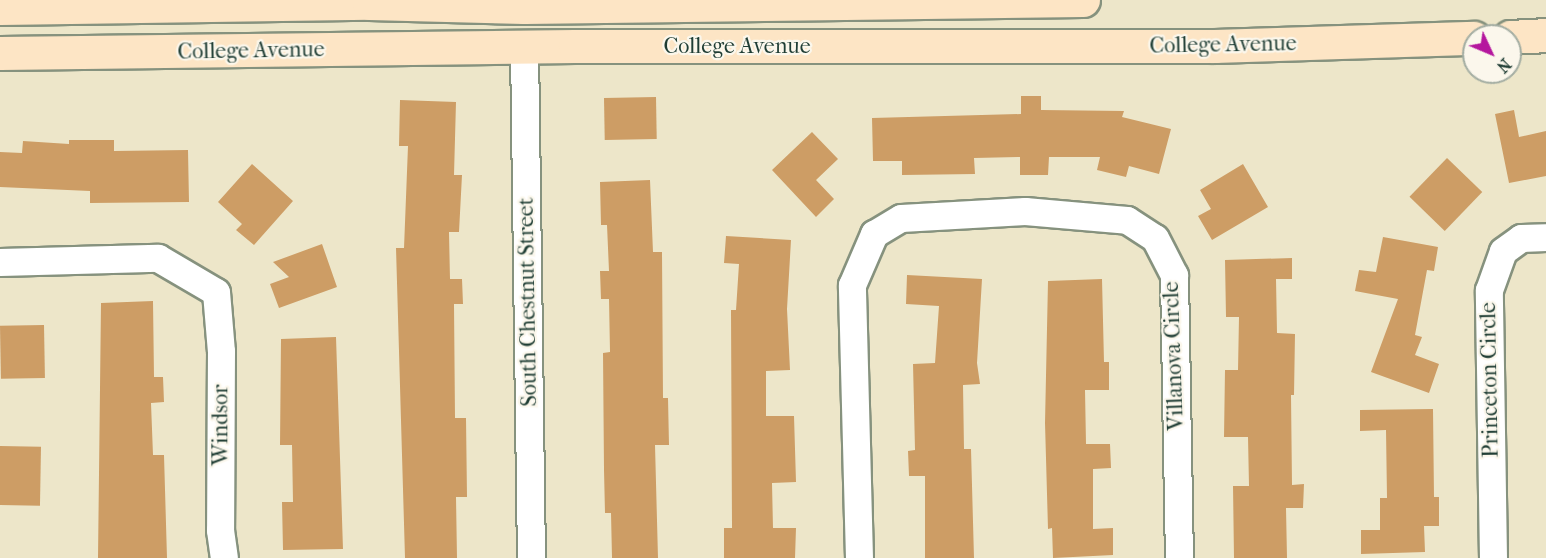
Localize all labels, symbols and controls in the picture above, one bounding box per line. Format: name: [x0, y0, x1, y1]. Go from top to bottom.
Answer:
north arrow: [1462, 24, 1522, 84]
street label: College Avenue: [1149, 31, 1297, 59]
street label: College Avenue: [663, 34, 811, 60]
street label: College Avenue: [177, 37, 325, 65]
text: N: [1493, 54, 1515, 76]
street label: South Chestnut Street: [513, 197, 543, 407]
street label: Villanova Circle: [1158, 281, 1190, 431]
street label: Princeton Circle: [1475, 302, 1505, 458]
street label: Windsor: [208, 384, 234, 466]

